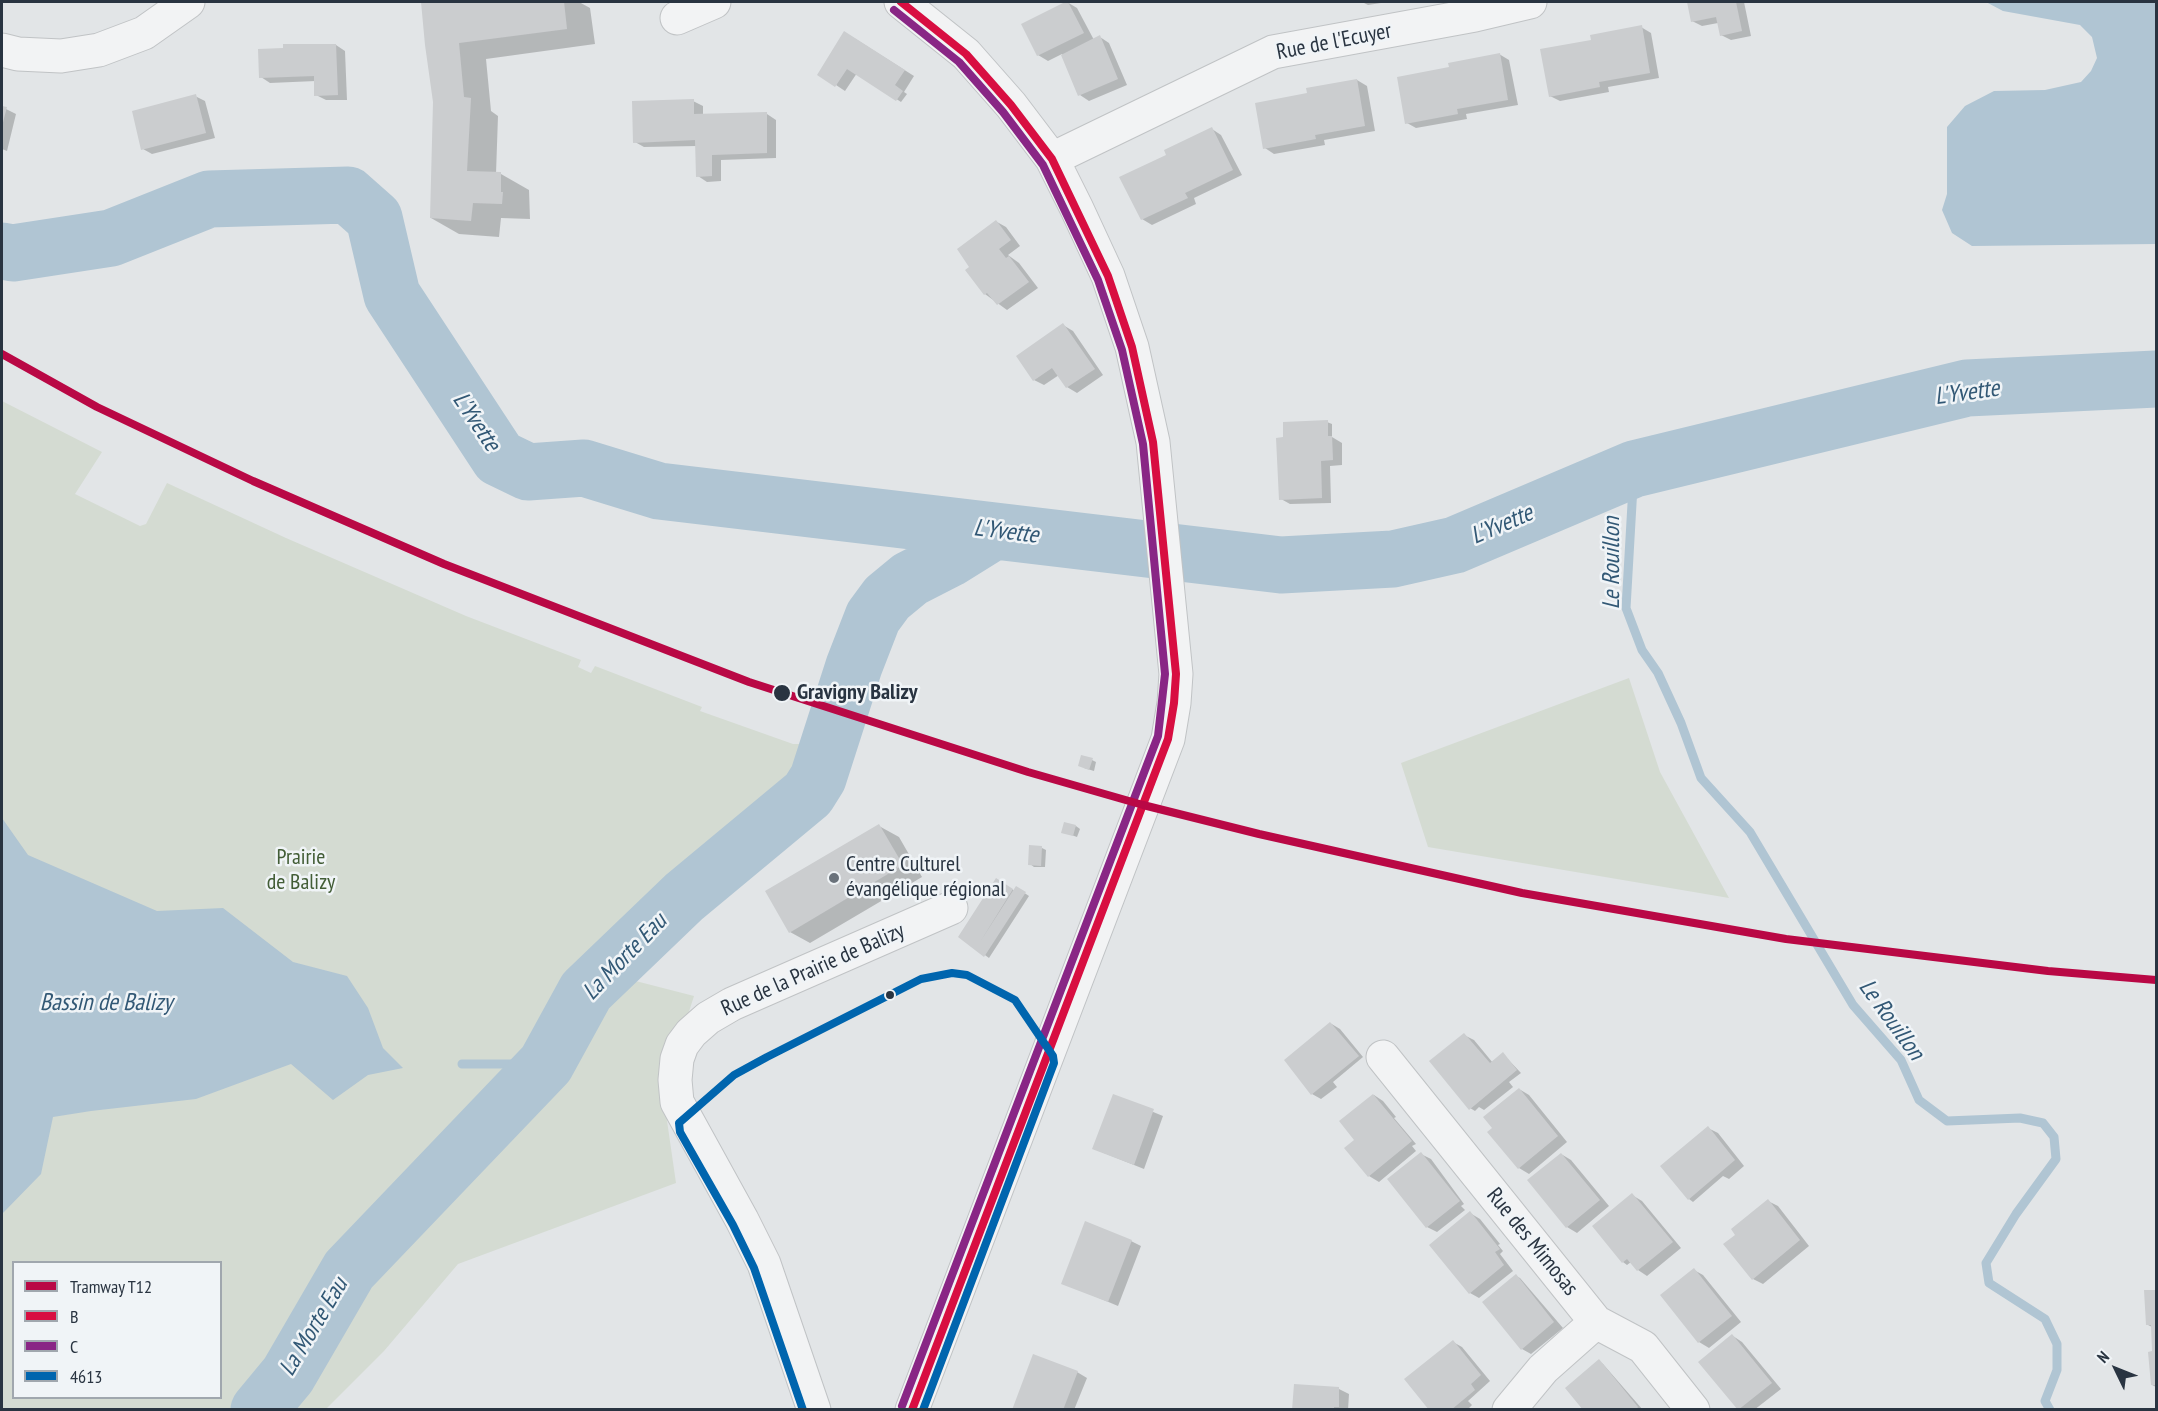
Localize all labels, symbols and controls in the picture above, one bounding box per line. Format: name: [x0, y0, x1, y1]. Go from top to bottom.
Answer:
street label: Rue de l'Ecuyer: [1274, 18, 1394, 66]
water label: L'Yvette: [1933, 374, 2001, 412]
water label: L'Yvette: [446, 387, 506, 457]
water label: L'Yvette: [1467, 499, 1537, 551]
water label: L'Yvette: [972, 514, 1040, 550]
water label: Le Rouillon: [1598, 517, 1626, 609]
place label: Gravigny Balizy: [797, 680, 918, 706]
marker: Gravigny Balizy: [772, 683, 792, 703]
park label: Prairie de Balizy: [267, 845, 335, 896]
place label: Centre Culturel évangélique régional: [846, 852, 1005, 903]
marker: Centre Culturel évangélique régional: [827, 871, 841, 885]
water label: La Morte Eau: [577, 908, 673, 1006]
street label: Rue de la Prairie de Balizy: [717, 918, 909, 1022]
water label: Le Rouillon: [1852, 974, 1930, 1066]
water label: Bassin de Balizy: [40, 989, 172, 1017]
unlabelled marker: [884, 989, 896, 1001]
street label: Rue des Mimosas: [1481, 1183, 1583, 1301]
legend: [12, 1261, 222, 1399]
water label: La Morte Eau: [274, 1273, 354, 1381]
text: Tramway T12: [70, 1275, 152, 1298]
text: B: [70, 1305, 78, 1328]
text: C: [70, 1335, 78, 1358]
north arrow: [2086, 1339, 2146, 1399]
text: N: [2093, 1347, 2113, 1367]
text: 4613: [70, 1365, 102, 1388]

